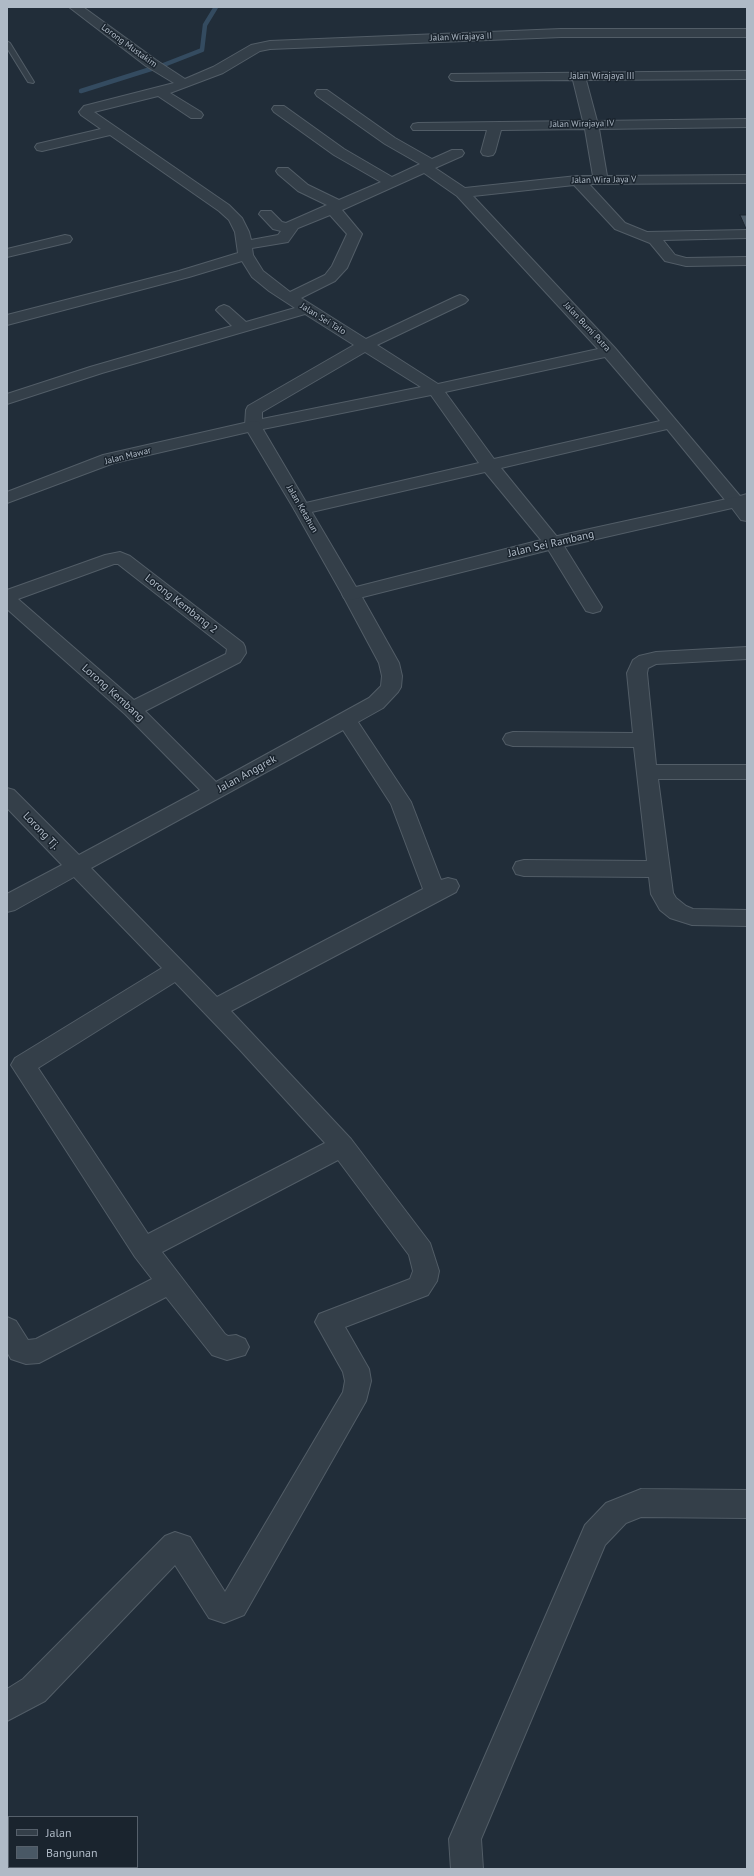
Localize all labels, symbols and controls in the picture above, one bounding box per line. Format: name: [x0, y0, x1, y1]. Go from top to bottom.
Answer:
street label: Lorong Mustakim: [99, 22, 159, 70]
street label: Jalan Wirajaya II: [430, 31, 492, 43]
street label: Jalan Wirajaya III: [570, 71, 634, 81]
street label: Jalan Wirajaya IV: [550, 118, 614, 130]
street label: Jalan Wira Jaya V: [572, 174, 636, 186]
street label: Jalan Bumi Putra: [561, 300, 613, 354]
street label: Jalan Sei Talo: [298, 301, 348, 337]
street label: Jalan Mawar: [104, 445, 152, 467]
street label: Jalan Ketahun: [284, 483, 320, 535]
street label: Jalan Sei Rambang: [507, 528, 595, 560]
street label: Lorong Kembang 2: [142, 572, 220, 636]
street label: Lorong Kembang: [79, 662, 147, 724]
street label: Jalan Anggrek: [215, 752, 279, 796]
street label: Lorong Tj.: [20, 810, 62, 852]
legend: [8, 1816, 138, 1868]
text: Jalan: [46, 1825, 71, 1840]
text: Bangunan: [46, 1845, 98, 1860]

